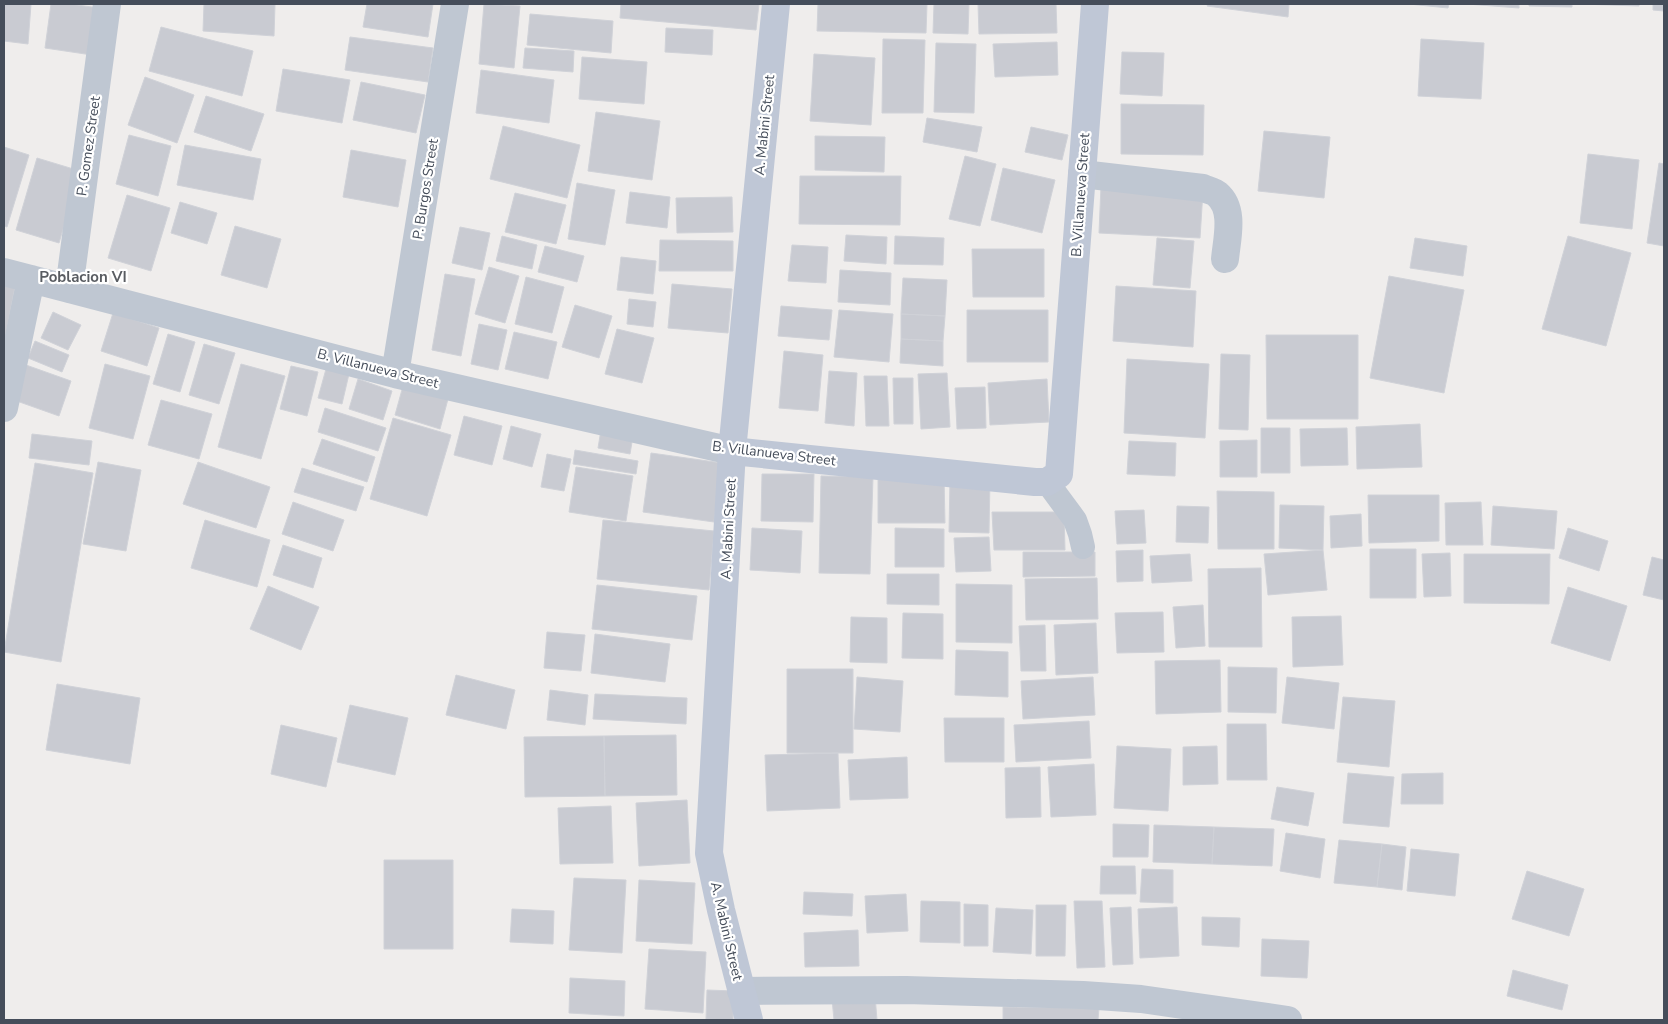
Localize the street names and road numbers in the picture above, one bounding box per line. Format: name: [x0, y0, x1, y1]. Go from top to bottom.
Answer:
street label: A. Mabini Street: [750, 74, 779, 176]
street label: P. Gomez Street: [72, 95, 105, 197]
street label: B. Villanueva Street: [1067, 132, 1094, 258]
street label: P. Burgos Street: [408, 137, 443, 241]
street label: B. Villanueva Street: [315, 344, 441, 393]
street label: B. Villanueva Street: [711, 436, 837, 471]
street label: A. Mabini Street: [716, 478, 741, 580]
street label: A. Mabini Street: [706, 880, 747, 983]

